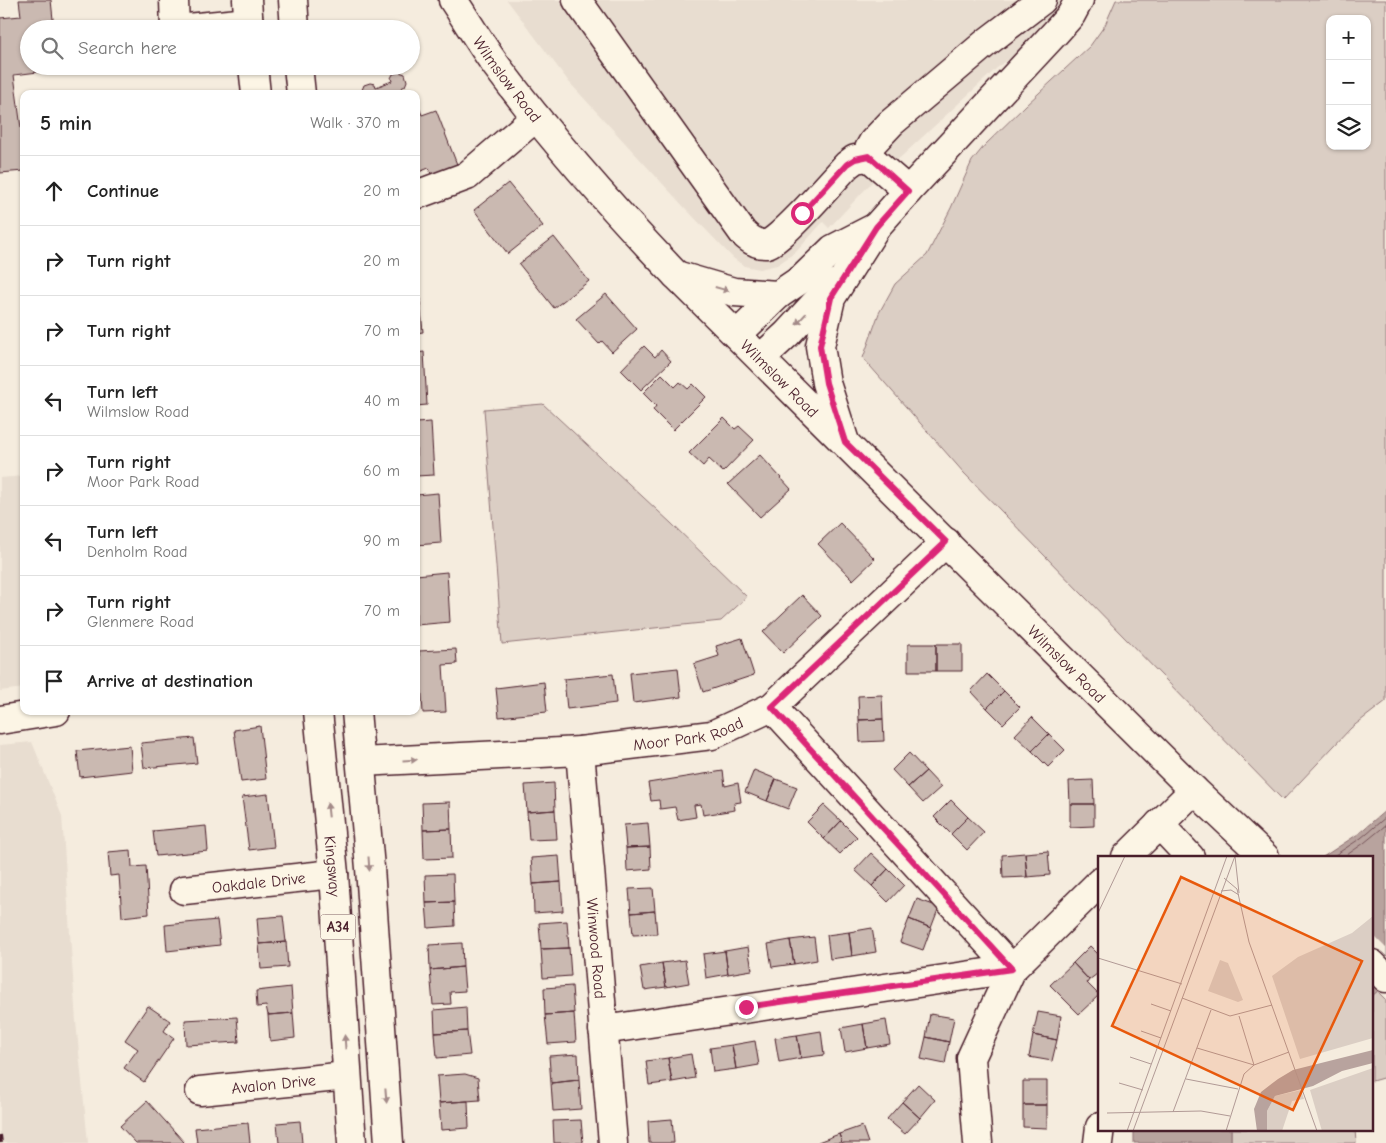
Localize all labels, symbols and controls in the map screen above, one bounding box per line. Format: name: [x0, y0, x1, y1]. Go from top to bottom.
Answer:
map controls: [1326, 15, 1371, 150]
button: +: [1326, 15, 1371, 60]
search box: [20, 20, 420, 75]
street label: Wilmslow Road: [469, 33, 545, 126]
icon: search: [38, 34, 66, 62]
text: Search here: [78, 37, 177, 59]
button: −: [1326, 60, 1371, 105]
button: layers: [1326, 105, 1371, 150]
text: 5 min: [40, 111, 92, 135]
text: Walk · 370 m: [310, 114, 400, 132]
icon: ahead: [40, 177, 68, 205]
text: Continue: [87, 180, 159, 202]
text: 20 m: [363, 182, 400, 200]
route start: [791, 202, 814, 225]
icon: right: [40, 247, 68, 275]
text: Turn right: [87, 250, 171, 272]
text: 20 m: [363, 252, 400, 270]
one-way arrow: [715, 285, 730, 293]
one-way arrow: [795, 312, 807, 324]
icon: right: [40, 317, 68, 345]
text: Turn right: [87, 320, 171, 342]
text: 70 m: [364, 322, 400, 340]
street label: Wilmslow Road: [736, 336, 822, 421]
text: Turn left: [87, 381, 158, 403]
icon: left: [40, 387, 68, 415]
text: 40 m: [364, 392, 400, 410]
text: Wilmslow Road: [87, 403, 189, 421]
text: Turn right: [87, 451, 171, 473]
icon: right: [40, 457, 68, 485]
text: 60 m: [363, 462, 400, 480]
text: Moor Park Road: [87, 473, 200, 491]
text: Turn left: [87, 521, 158, 543]
icon: left: [40, 527, 68, 555]
text: 90 m: [363, 532, 400, 550]
text: Denholm Road: [87, 543, 188, 561]
text: Turn right: [87, 591, 171, 613]
icon: right: [40, 597, 68, 625]
text: 70 m: [364, 602, 400, 620]
text: Glenmere Road: [87, 613, 194, 631]
street label: Wilmslow Road: [1024, 622, 1109, 707]
icon: arrive: [40, 667, 68, 695]
text: Arrive at destination: [87, 670, 253, 692]
street label: Moor Park Road: [632, 714, 746, 755]
one-way arrow: [402, 755, 418, 763]
one-way arrow: [324, 802, 332, 818]
street label: Kingsway: [320, 835, 344, 898]
inset map: [1098, 856, 1374, 1130]
one-way arrow: [366, 857, 374, 873]
street label: Oakdale Drive: [211, 869, 306, 897]
street label: Winwood Road: [582, 897, 609, 999]
road number: A34: [320, 914, 356, 940]
route end: [735, 996, 758, 1019]
one-way arrow: [341, 1034, 349, 1050]
street label: Avalon Drive: [231, 1071, 317, 1098]
one-way arrow: [382, 1089, 390, 1105]

